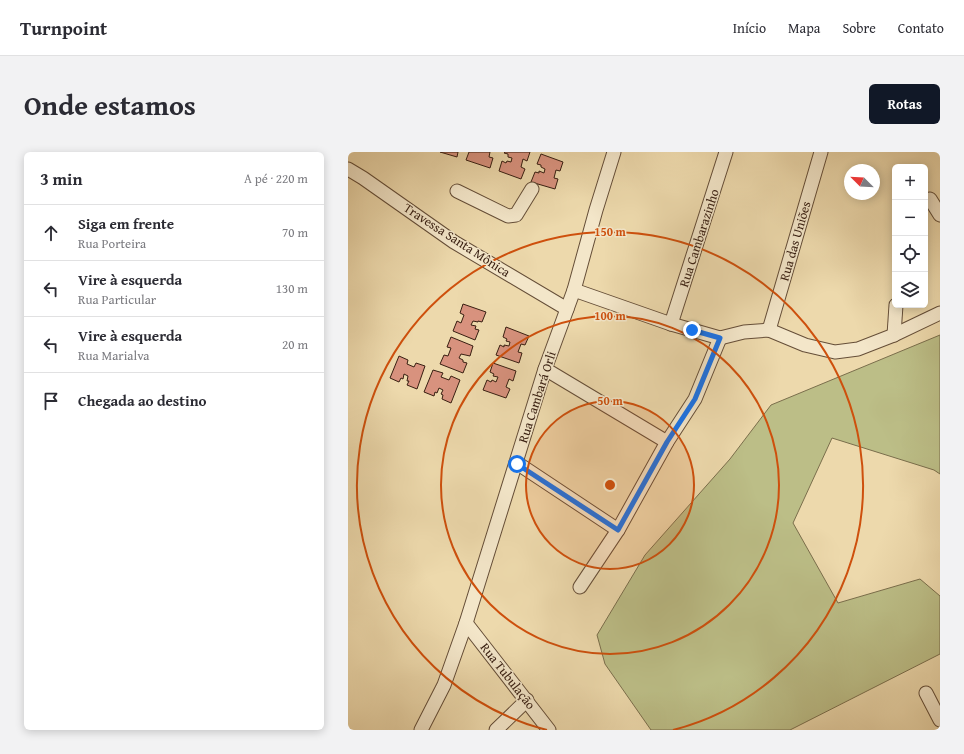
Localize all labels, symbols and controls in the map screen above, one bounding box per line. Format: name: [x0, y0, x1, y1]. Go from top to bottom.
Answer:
text: Turnpoint: [20, 14, 107, 42]
text: Início: [733, 18, 766, 38]
text: Mapa: [788, 18, 820, 38]
text: Sobre: [842, 18, 876, 38]
text: Contato: [898, 18, 944, 38]
text: Onde estamos: [24, 84, 196, 125]
button: Rotas: [869, 84, 940, 124]
north arrow: [844, 164, 880, 200]
map controls: [892, 164, 928, 308]
button: +: [892, 164, 928, 200]
text: 3 min: [40, 166, 82, 191]
text: A pé · 220 m: [244, 169, 308, 188]
street label: Rua Cambarazinho: [674, 186, 724, 290]
street label: Travessa Santa Mônica: [400, 198, 515, 282]
street label: Rua das Uniões: [775, 199, 815, 283]
button: −: [892, 200, 928, 236]
text: Siga em frente: [78, 213, 174, 234]
icon: ahead: [40, 222, 62, 244]
text: 70 m: [282, 223, 308, 242]
text: 150 m: [594, 223, 627, 240]
text: Rua Porteira: [78, 234, 146, 253]
button: locate: [892, 236, 928, 272]
text: Vire à esquerda: [78, 269, 182, 290]
button: layers: [892, 272, 928, 308]
icon: left: [40, 278, 62, 300]
text: 130 m: [276, 279, 308, 298]
text: Rua Particular: [78, 290, 156, 309]
text: 100 m: [594, 307, 627, 324]
route end: [683, 321, 701, 339]
text: Vire à esquerda: [78, 325, 182, 346]
icon: left: [40, 334, 62, 356]
text: 20 m: [282, 335, 308, 354]
text: Rua Marialva: [78, 346, 150, 365]
street label: Rua Cambará Orli: [513, 348, 561, 445]
icon: arrive: [40, 390, 62, 412]
text: Chegada ao destino: [78, 390, 206, 411]
text: 50 m: [597, 392, 623, 409]
route start: [508, 455, 526, 473]
centre of rings: [603, 478, 617, 492]
street label: Rua Tubulação: [476, 639, 540, 714]

